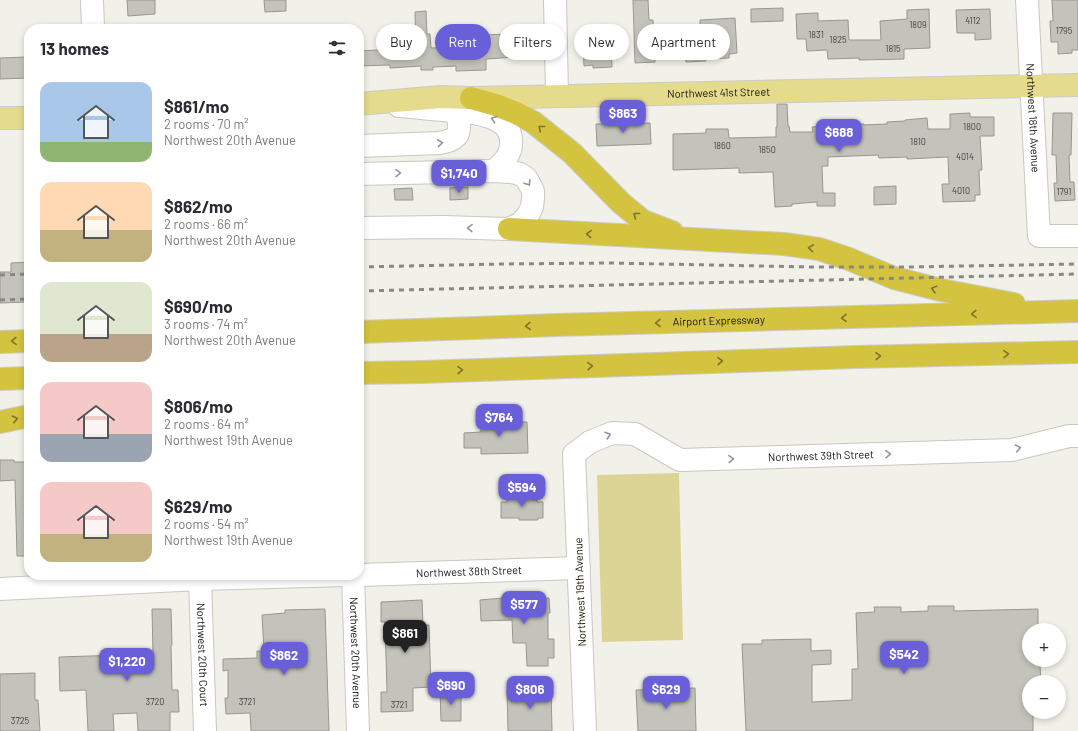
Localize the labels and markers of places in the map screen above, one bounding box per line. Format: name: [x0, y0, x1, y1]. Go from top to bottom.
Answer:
pin: $863: [599, 100, 647, 134]
pin: $688: [815, 119, 863, 153]
pin: $1,740: [426, 160, 492, 194]
pin: $764: [475, 404, 523, 438]
pin: $594: [498, 474, 546, 508]
pin: $577: [500, 591, 548, 625]
pin: $861: [381, 620, 429, 654]
pin: $542: [880, 641, 928, 675]
pin: $862: [260, 642, 308, 676]
pin: $1,220: [94, 648, 160, 682]
pin: $690: [427, 672, 475, 706]
pin: $806: [506, 676, 554, 710]
pin: $629: [642, 676, 690, 710]

